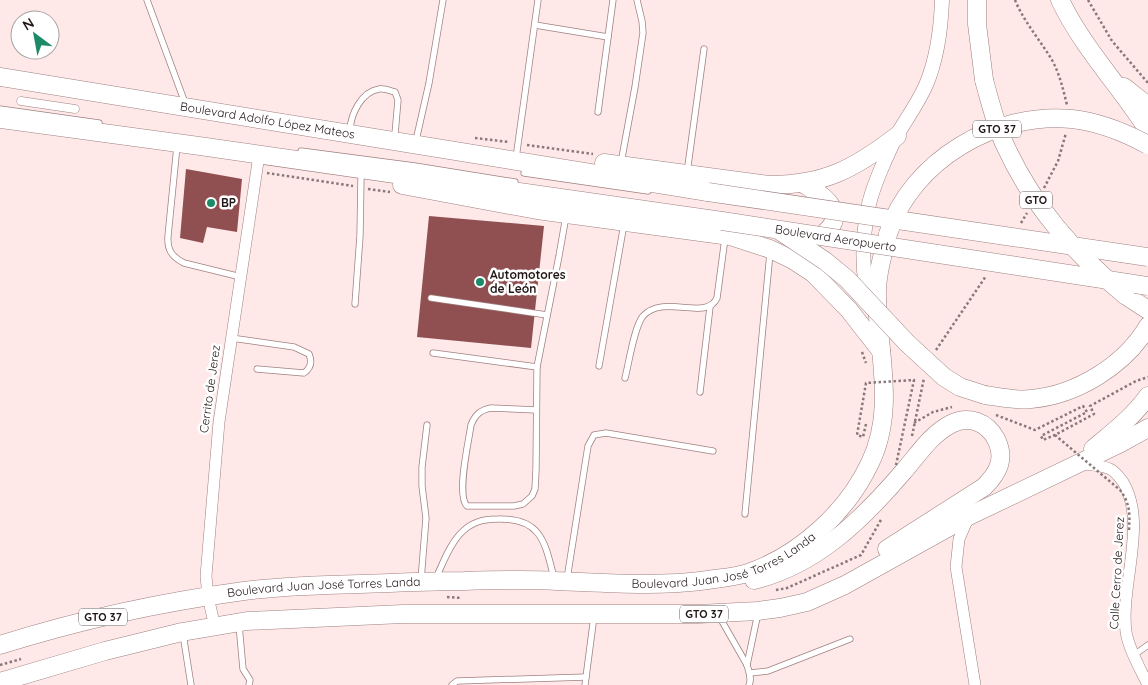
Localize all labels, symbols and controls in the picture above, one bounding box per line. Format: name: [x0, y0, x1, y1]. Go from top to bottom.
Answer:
north arrow: [10, 10, 60, 60]
text: N: [19, 14, 37, 34]
street label: Boulevard Adolfo López Mateos: [179, 98, 356, 142]
road number: GTO 37: [973, 120, 1021, 138]
road number: GTO: [1020, 192, 1052, 208]
place label: BP: [221, 195, 236, 210]
marker: BP: [205, 197, 217, 209]
street label: Boulevard Aeropuerto: [774, 221, 898, 255]
place label: Automotores de León: [490, 267, 566, 296]
marker: Automotores de León: [474, 276, 486, 288]
street label: Cerrito de Jerez: [196, 344, 223, 434]
street label: Calle Cerro de Jerez: [1106, 516, 1127, 630]
street label: Boulevard Juan José Torres Landa: [631, 529, 818, 591]
street label: Boulevard Juan José Torres Landa: [226, 574, 421, 600]
road number: GTO 37: [680, 606, 728, 622]
road number: GTO 37: [79, 608, 127, 626]

